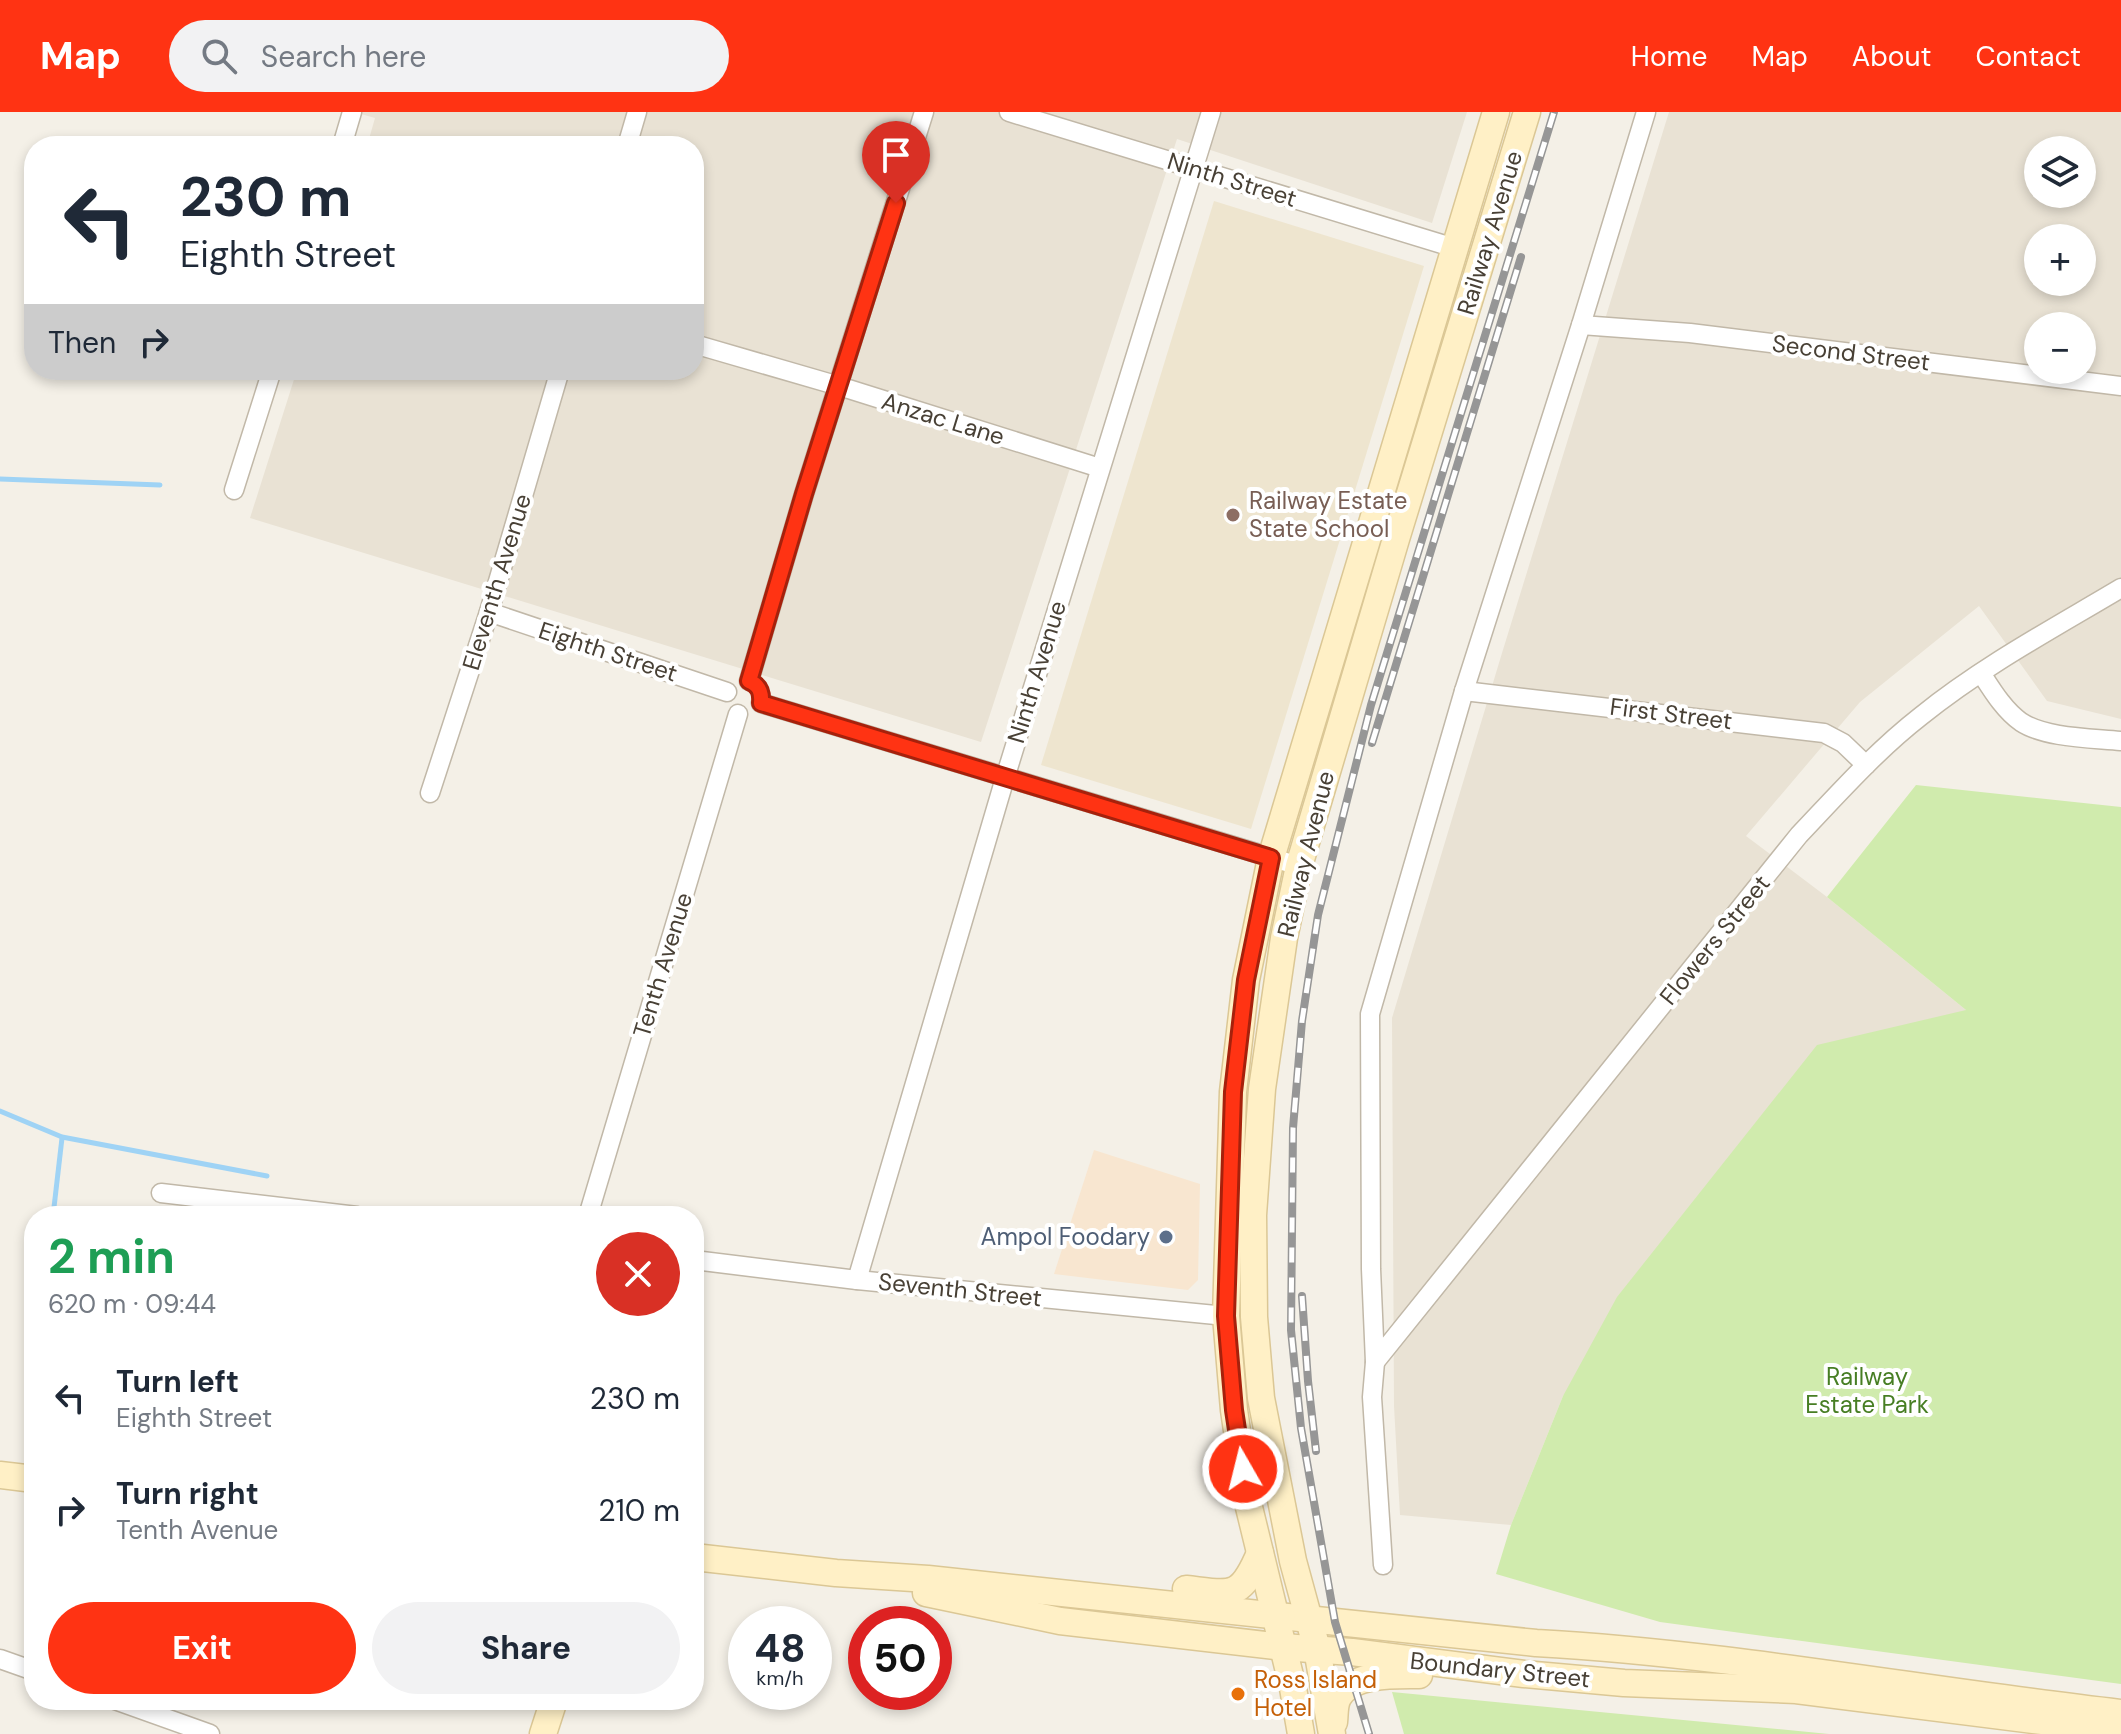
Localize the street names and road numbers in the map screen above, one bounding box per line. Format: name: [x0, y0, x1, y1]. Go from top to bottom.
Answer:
street label: Ninth Street: [1164, 145, 1301, 214]
street label: Railway Avenue: [1450, 147, 1529, 319]
street label: Second Street: [1770, 327, 1932, 378]
street label: Anzac Lane: [878, 385, 1008, 452]
street label: Eleventh Avenue: [455, 490, 538, 674]
street label: Ninth Avenue: [1000, 597, 1073, 747]
street label: Eighth Street: [535, 615, 681, 689]
street label: First Street: [1608, 691, 1734, 736]
street label: Railway Avenue: [1270, 768, 1341, 940]
street label: Flowers Street: [1653, 868, 1777, 1011]
street label: Tenth Avenue: [626, 889, 699, 1041]
street label: Seventh Street: [877, 1266, 1043, 1313]
street label: Boundary Street: [1408, 1645, 1592, 1694]

